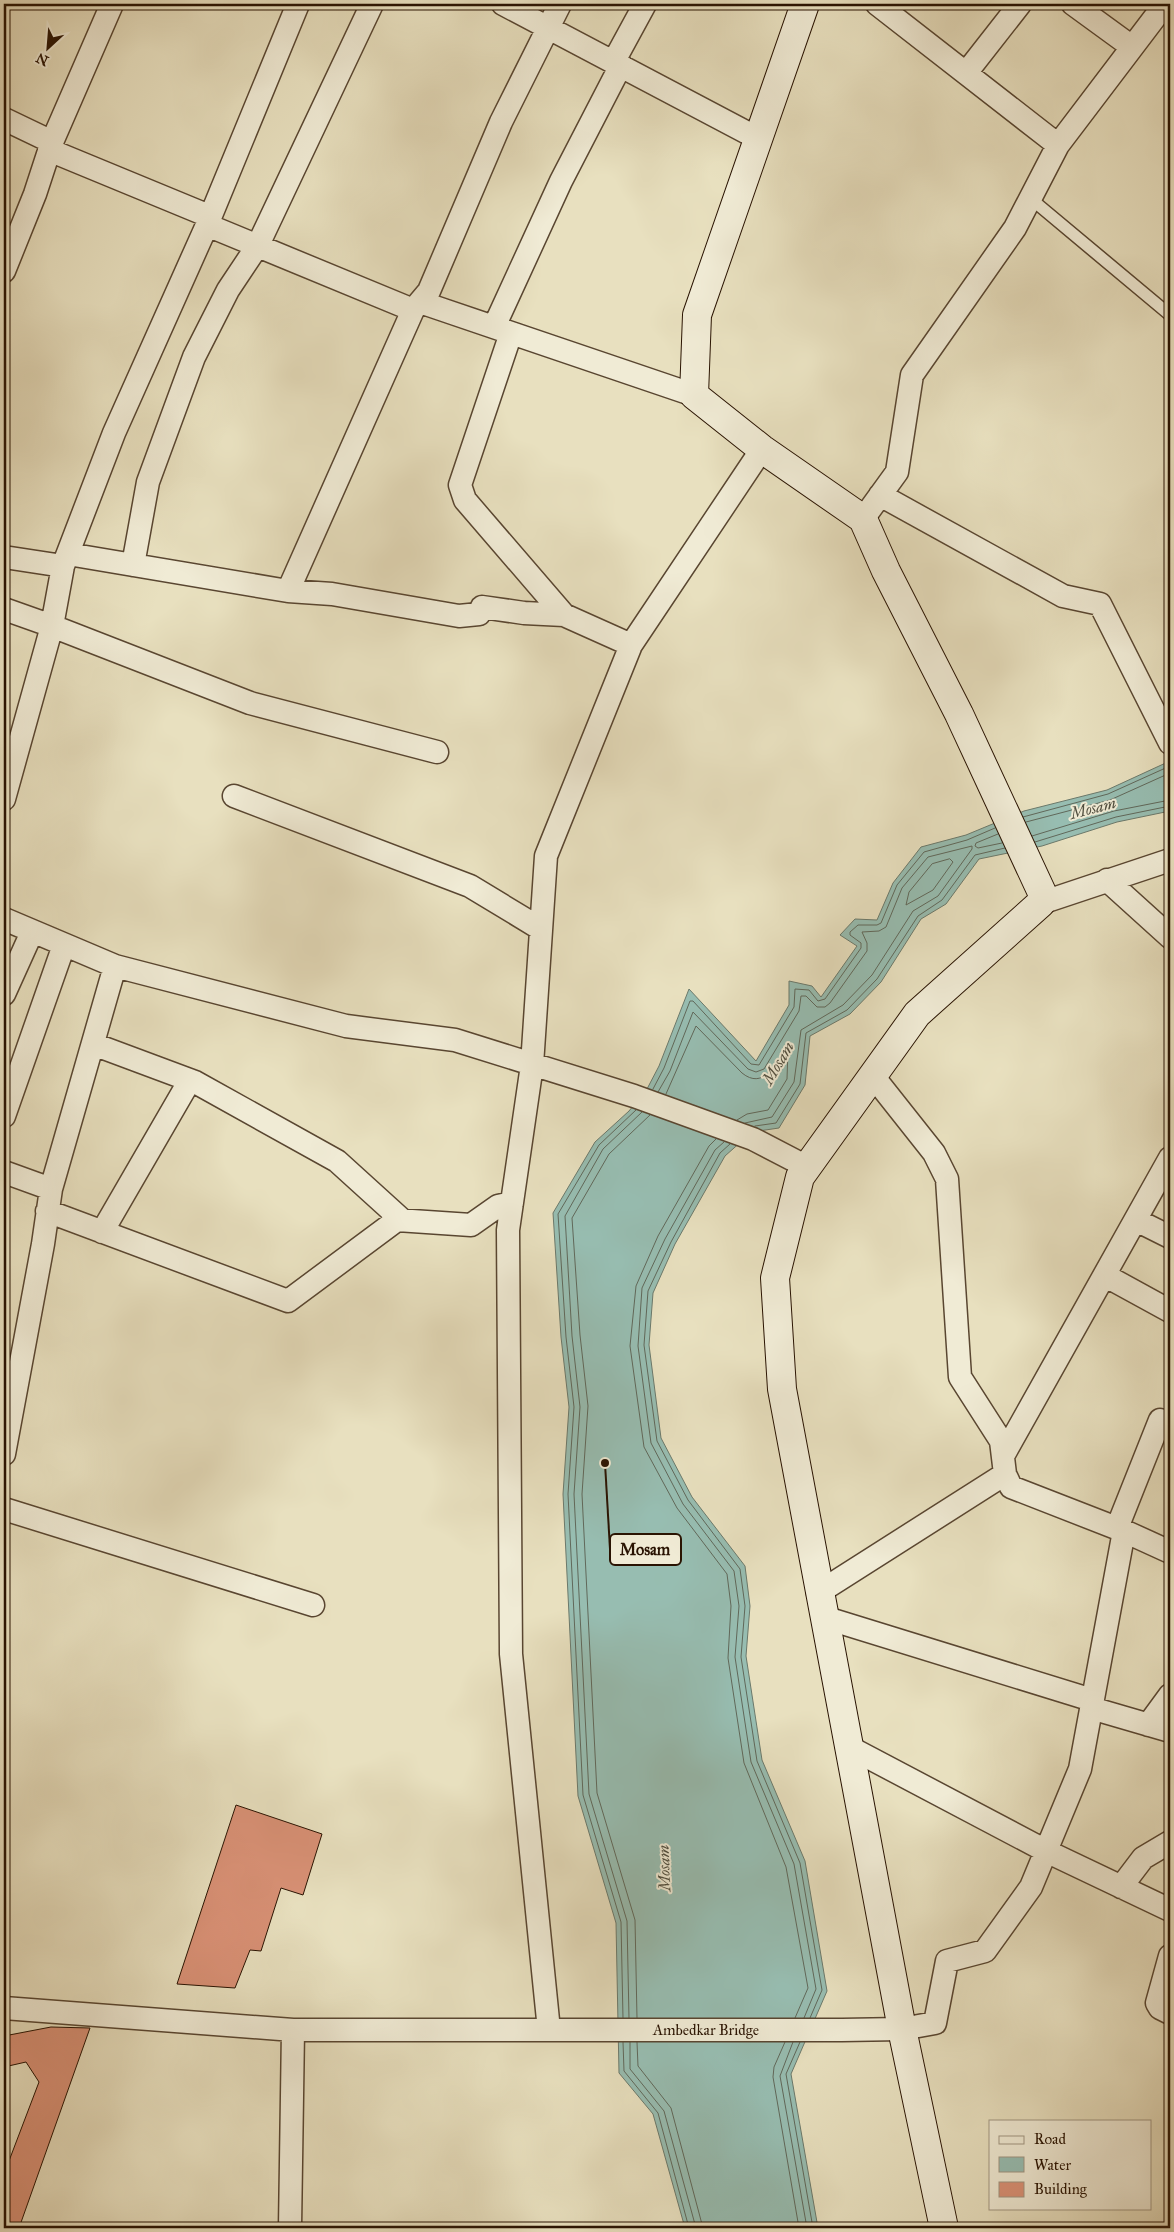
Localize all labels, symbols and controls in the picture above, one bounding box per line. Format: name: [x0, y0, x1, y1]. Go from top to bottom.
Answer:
north arrow: [22, 22, 72, 72]
text: N: [33, 49, 52, 69]
water label: Mosam: [1066, 793, 1118, 823]
water label: Mosam: [757, 1038, 798, 1090]
callout: Mosam: [610, 1534, 681, 1565]
text: Mosam: [620, 1540, 671, 1559]
water label: Mosam: [654, 1844, 674, 1894]
street label: Ambedkar Bridge: [652, 2021, 759, 2039]
legend: [989, 2120, 1152, 2210]
text: Road: [1034, 2130, 1066, 2148]
text: Water: [1034, 2156, 1071, 2174]
text: Building: [1034, 2180, 1088, 2198]

